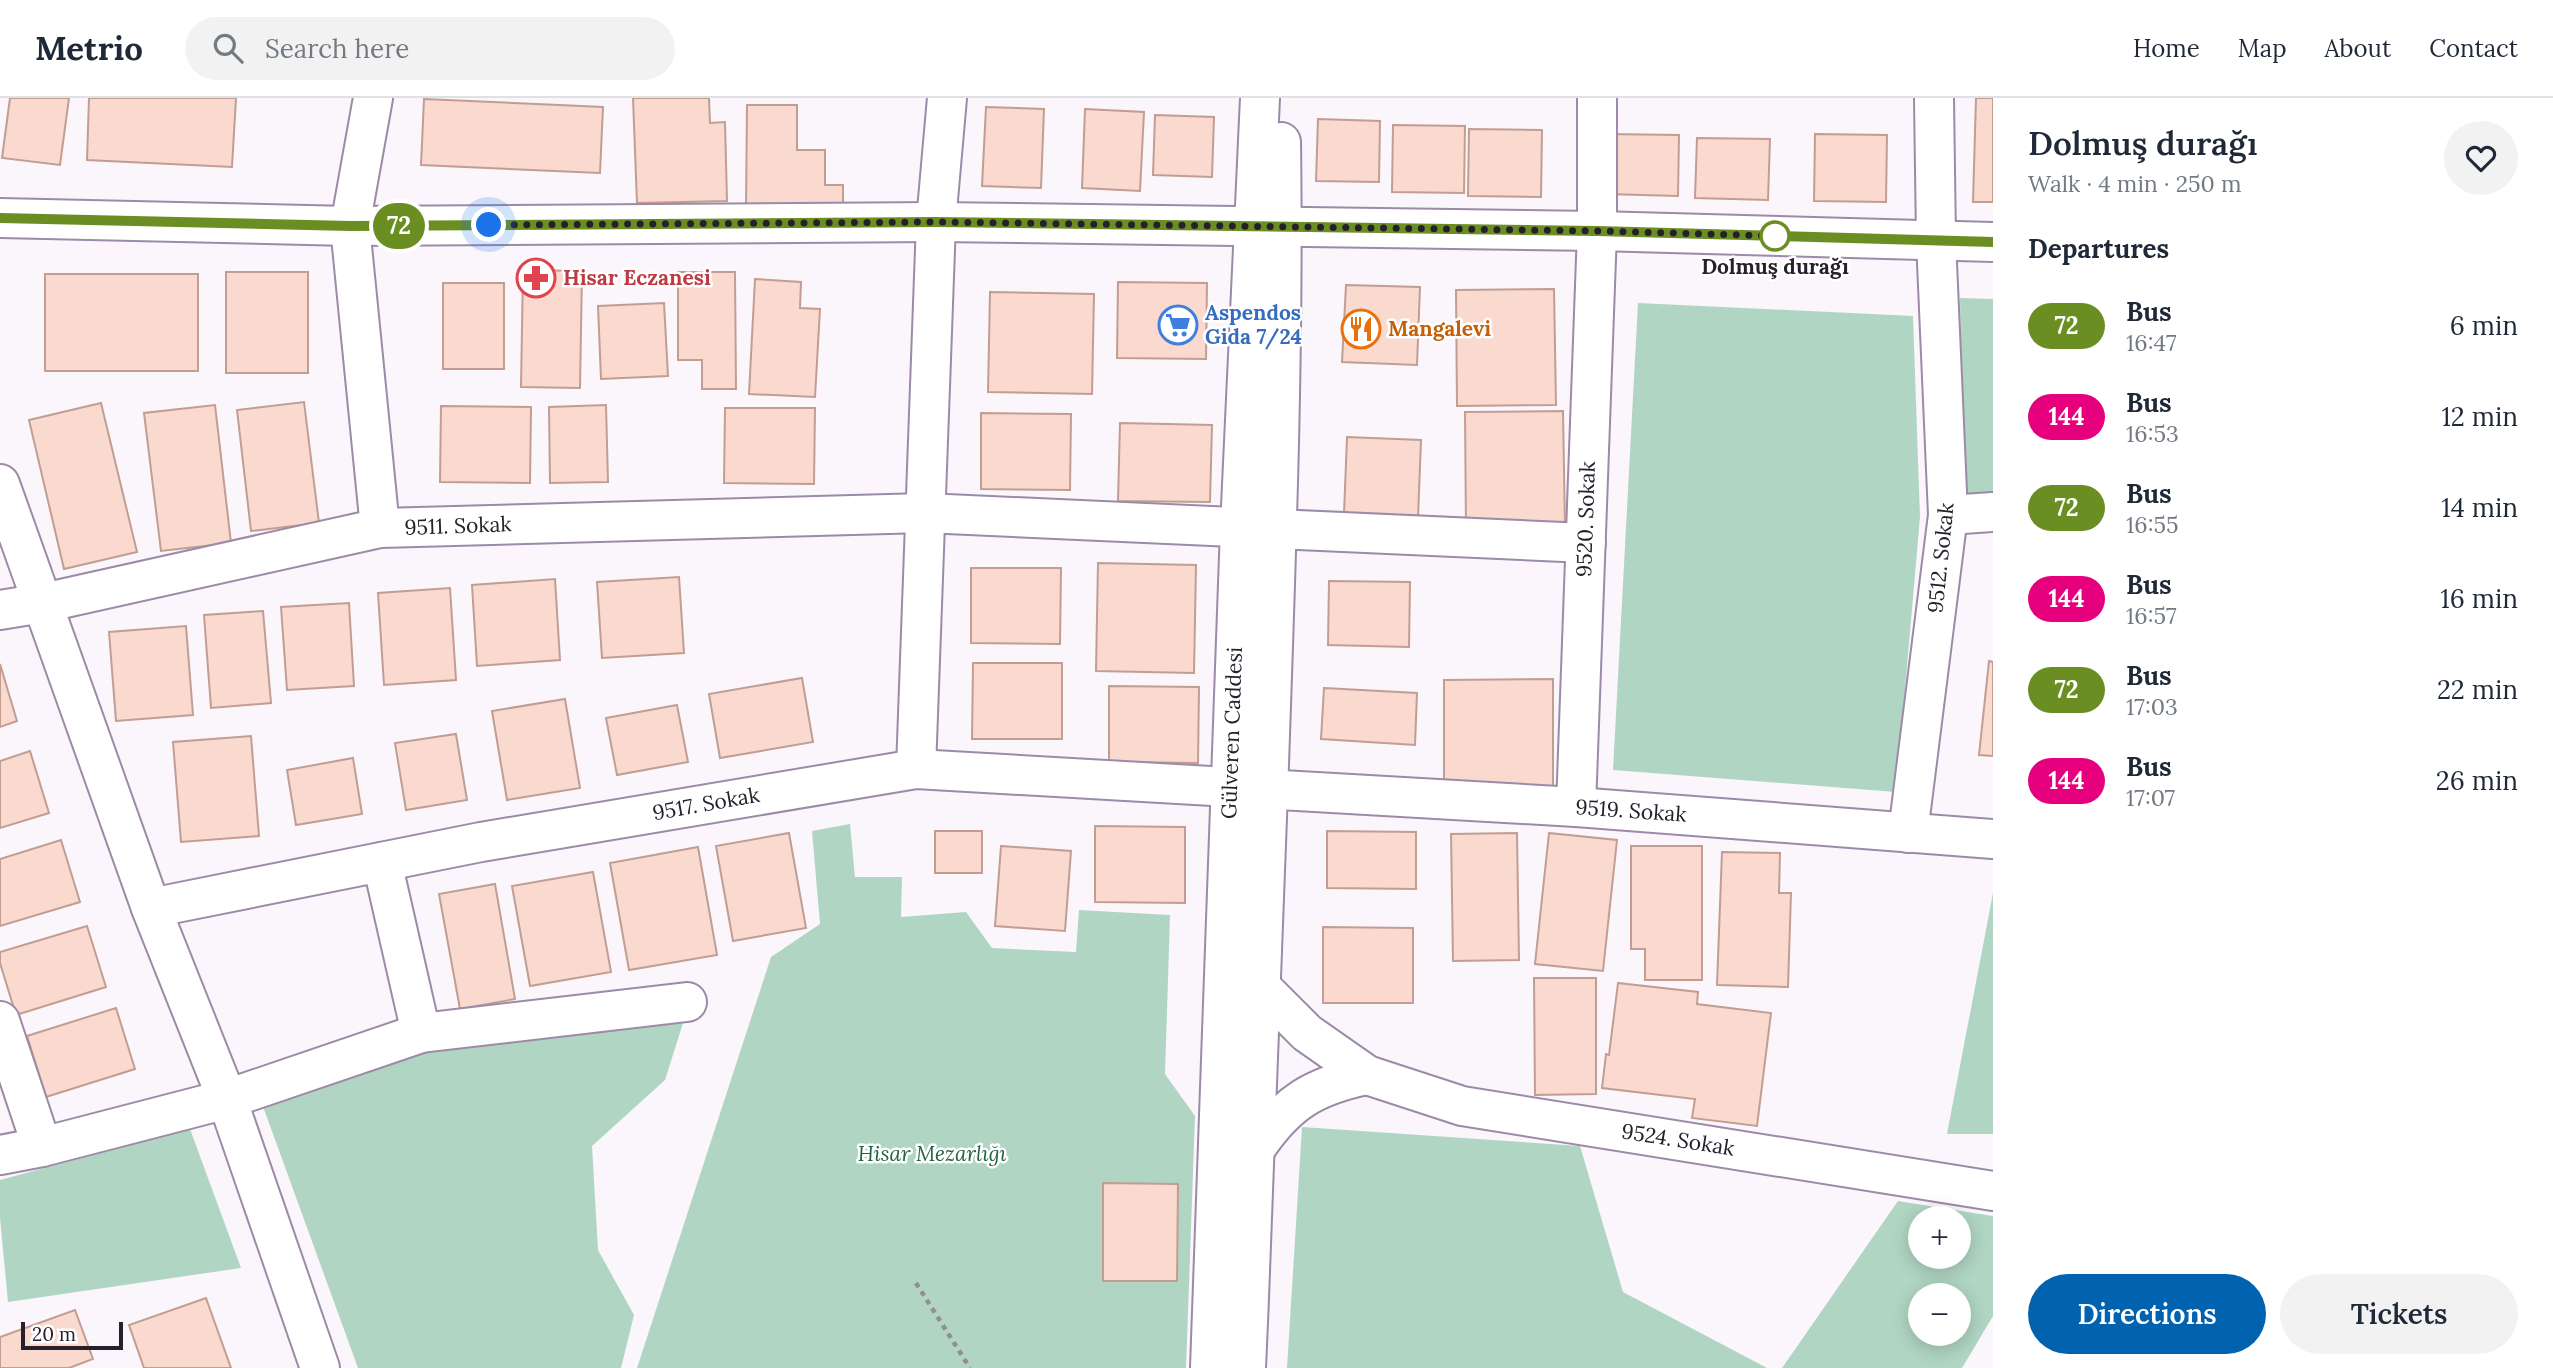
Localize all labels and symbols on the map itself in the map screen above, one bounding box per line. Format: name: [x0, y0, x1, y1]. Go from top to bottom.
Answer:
line badge: 72: [368, 203, 430, 249]
your location: [471, 207, 506, 242]
marker: Dolmuş durağı: [1760, 221, 1790, 251]
place label: Dolmuş durağı: [1701, 253, 1849, 280]
pharmacy icon: Hisar Eczanesi: [515, 257, 557, 299]
place label: Hisar Eczanesi: [563, 264, 711, 291]
place label: Aspendos Gida 7/24: [1205, 299, 1302, 350]
supermarket icon: Aspendos Gida 7/24: [1157, 304, 1199, 346]
restaurant icon: Mangalevi: [1340, 308, 1382, 350]
place label: Mangalevi: [1388, 315, 1491, 342]
street label: 9520. Sokak: [1570, 460, 1601, 577]
street label: 9512. Sokak: [1921, 501, 1960, 614]
street label: 9511. Sokak: [404, 510, 513, 541]
street label: Gülveren Caddesi: [1215, 646, 1248, 820]
street label: 9517. Sokak: [650, 781, 762, 826]
street label: 9519. Sokak: [1575, 793, 1688, 828]
street label: 9524. Sokak: [1620, 1117, 1737, 1162]
park label: Hisar Mezarlığı: [858, 1140, 1007, 1167]
scale bar: [21, 1319, 122, 1351]

